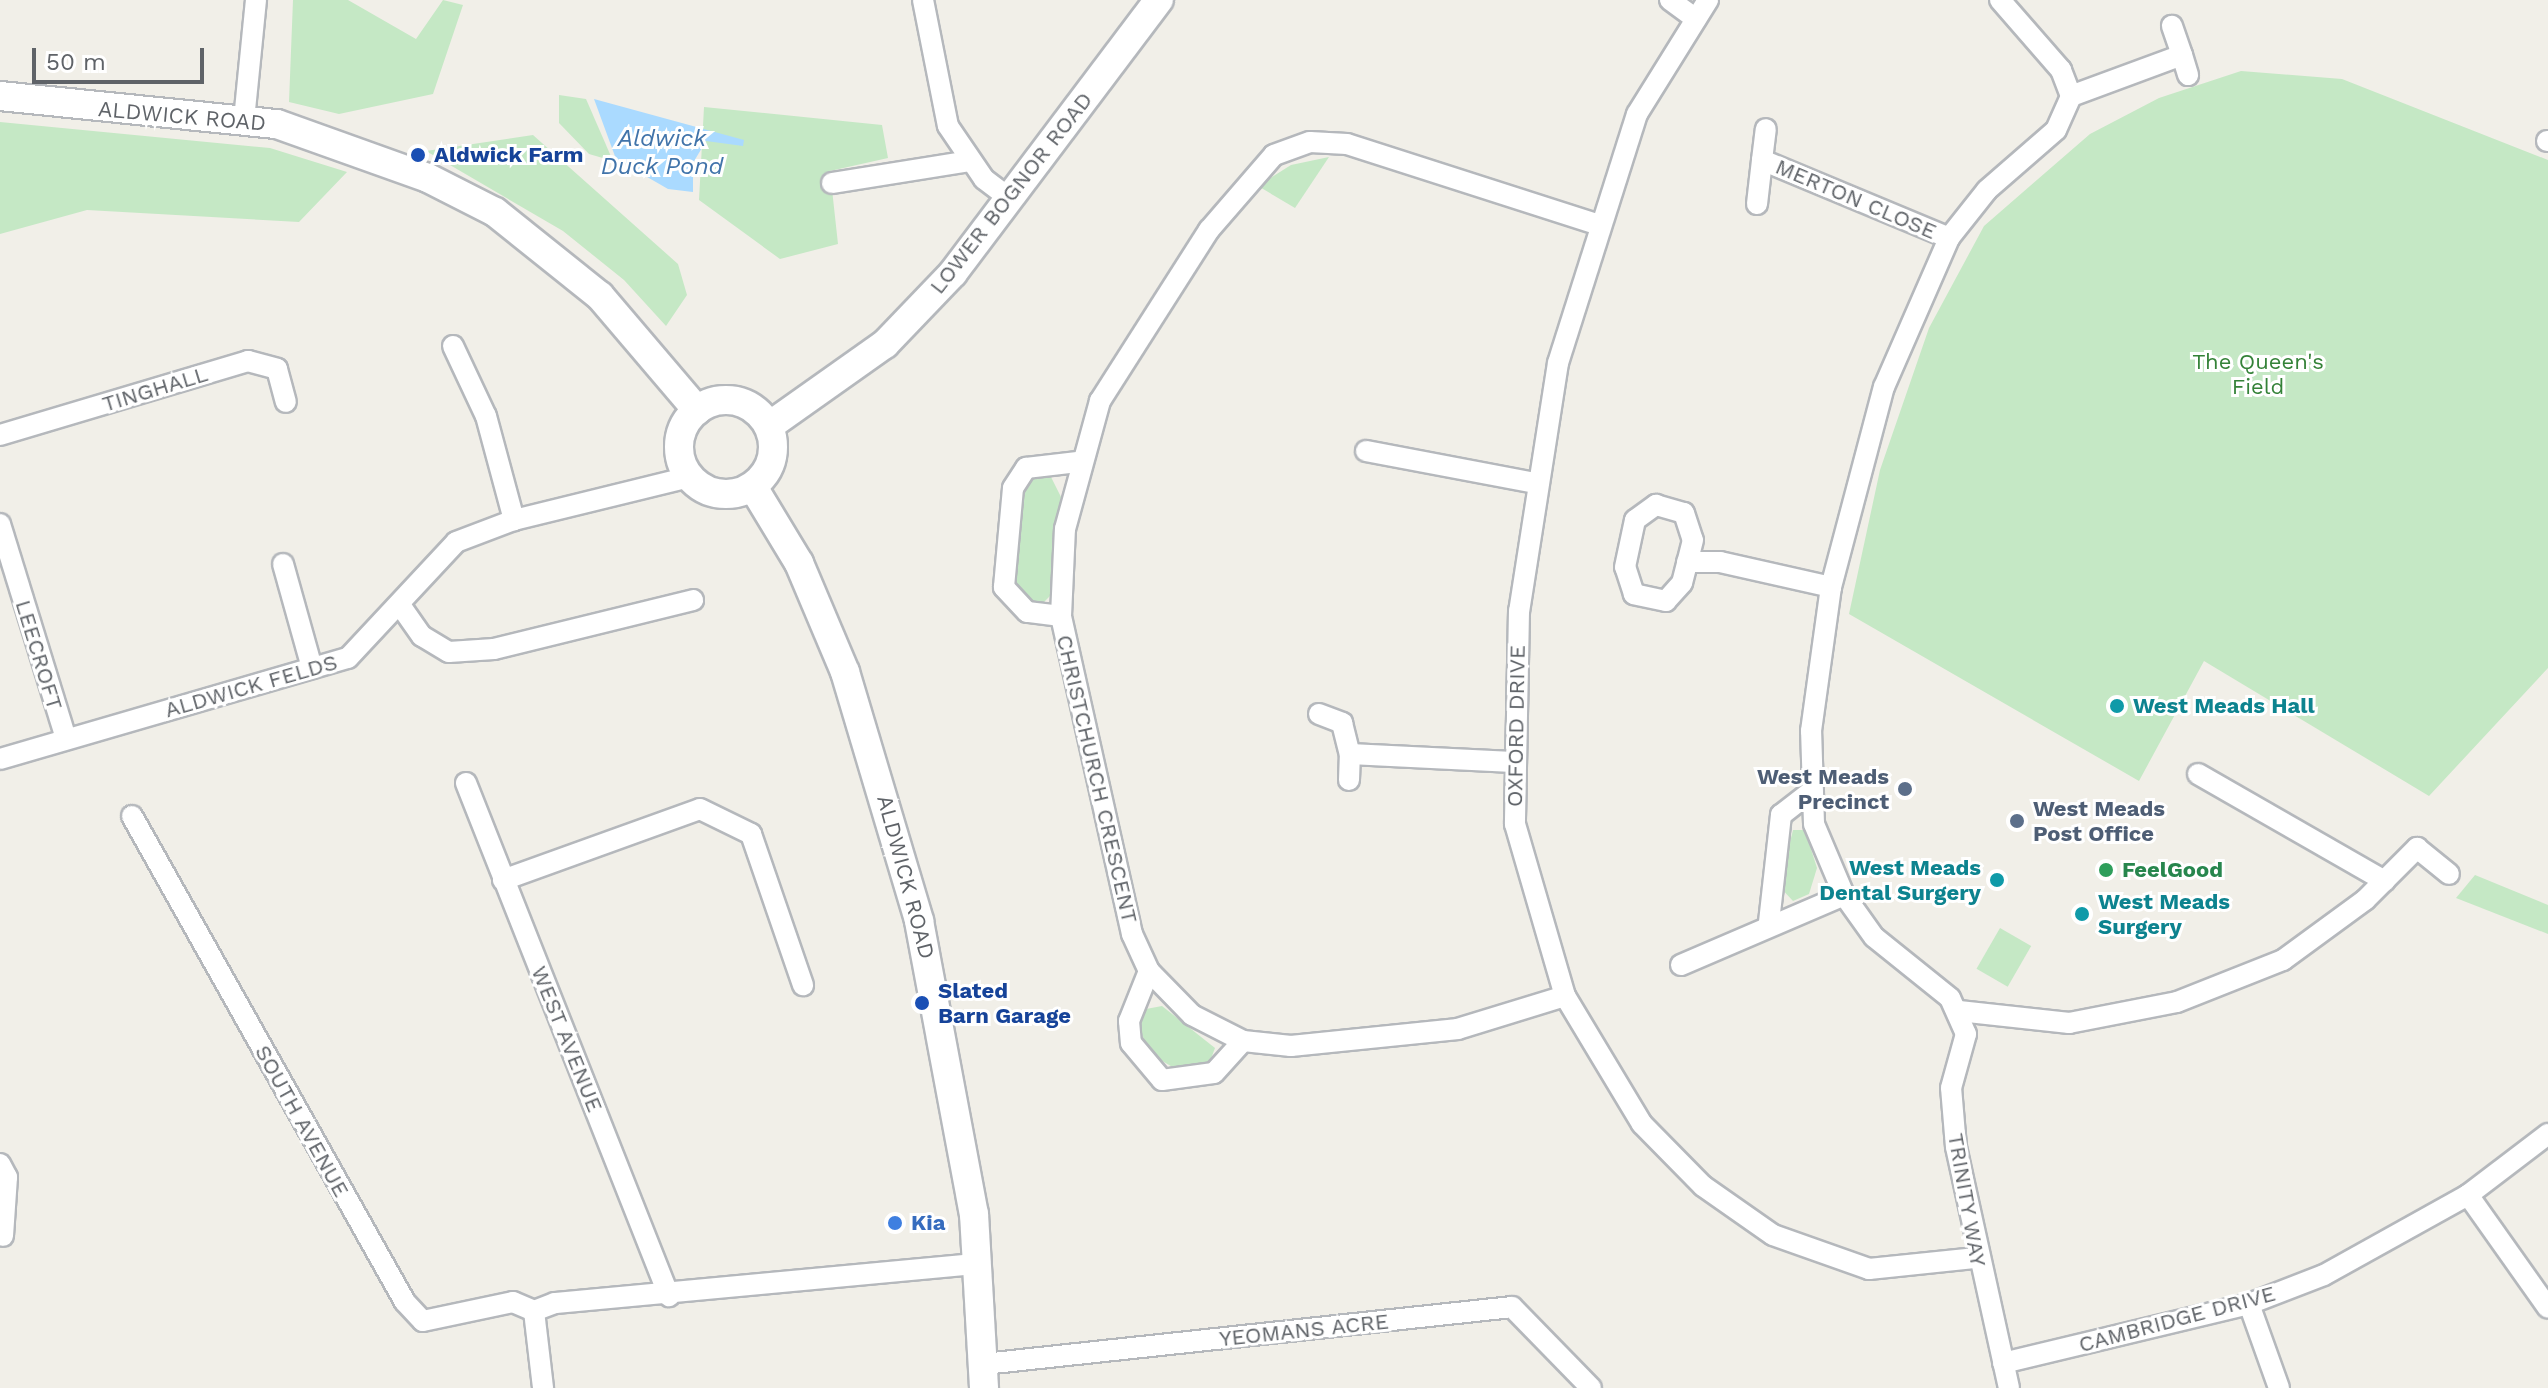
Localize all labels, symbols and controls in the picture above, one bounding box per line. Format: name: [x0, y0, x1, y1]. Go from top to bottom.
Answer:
scale bar: [36, 32, 208, 82]
text: 50 m: [46, 48, 106, 76]
street label: LOWER BOGNOR ROAD: [924, 87, 1098, 299]
street label: ALDWICK ROAD: [97, 95, 267, 137]
water label: Aldwick Duck Pond: [600, 125, 724, 181]
place label: Aldwick Farm: [434, 142, 584, 168]
marker: Aldwick Farm: [409, 146, 427, 164]
street label: MERTON CLOSE: [1772, 153, 1940, 245]
park label: The Queen's Field: [2192, 348, 2324, 400]
street label: TINGHALL: [99, 360, 211, 418]
street label: LEECROFT: [10, 597, 68, 713]
street label: CHRISTCHURCH CRESCENT: [1051, 632, 1143, 926]
street label: OXFORD DRIVE: [1501, 645, 1531, 807]
street label: ALDWICK FELDS: [162, 649, 340, 723]
place label: West Meads Hall: [2133, 693, 2315, 719]
marker: West Meads Hall: [2108, 697, 2126, 715]
place label: West Meads Precinct: [1757, 763, 1889, 814]
marker: West Meads Precinct: [1896, 780, 1914, 798]
street label: ALDWICK ROAD: [871, 792, 941, 962]
place label: West Meads Post Office: [2033, 795, 2165, 846]
marker: West Meads Post Office: [2008, 812, 2026, 830]
place label: West Meads Dental Surgery: [1819, 854, 1981, 906]
place label: FeelGood: [2122, 857, 2223, 883]
marker: FeelGood: [2097, 861, 2115, 879]
marker: West Meads Dental Surgery: [1988, 871, 2006, 889]
place label: West Meads Surgery: [2098, 888, 2230, 940]
marker: West Meads Surgery: [2073, 905, 2091, 923]
street label: WEST AVENUE: [525, 961, 609, 1117]
place label: Slated Barn Garage: [938, 977, 1071, 1028]
marker: Slated Barn Garage: [913, 994, 931, 1012]
street label: SOUTH AVENUE: [249, 1040, 355, 1202]
street label: TRINITY WAY: [1942, 1131, 1992, 1269]
place label: Kia: [911, 1210, 945, 1236]
marker: Kia: [886, 1214, 904, 1232]
street label: CAMBRIDGE DRIVE: [2076, 1280, 2278, 1358]
street label: YEOMANS ACRE: [1218, 1308, 1390, 1352]

